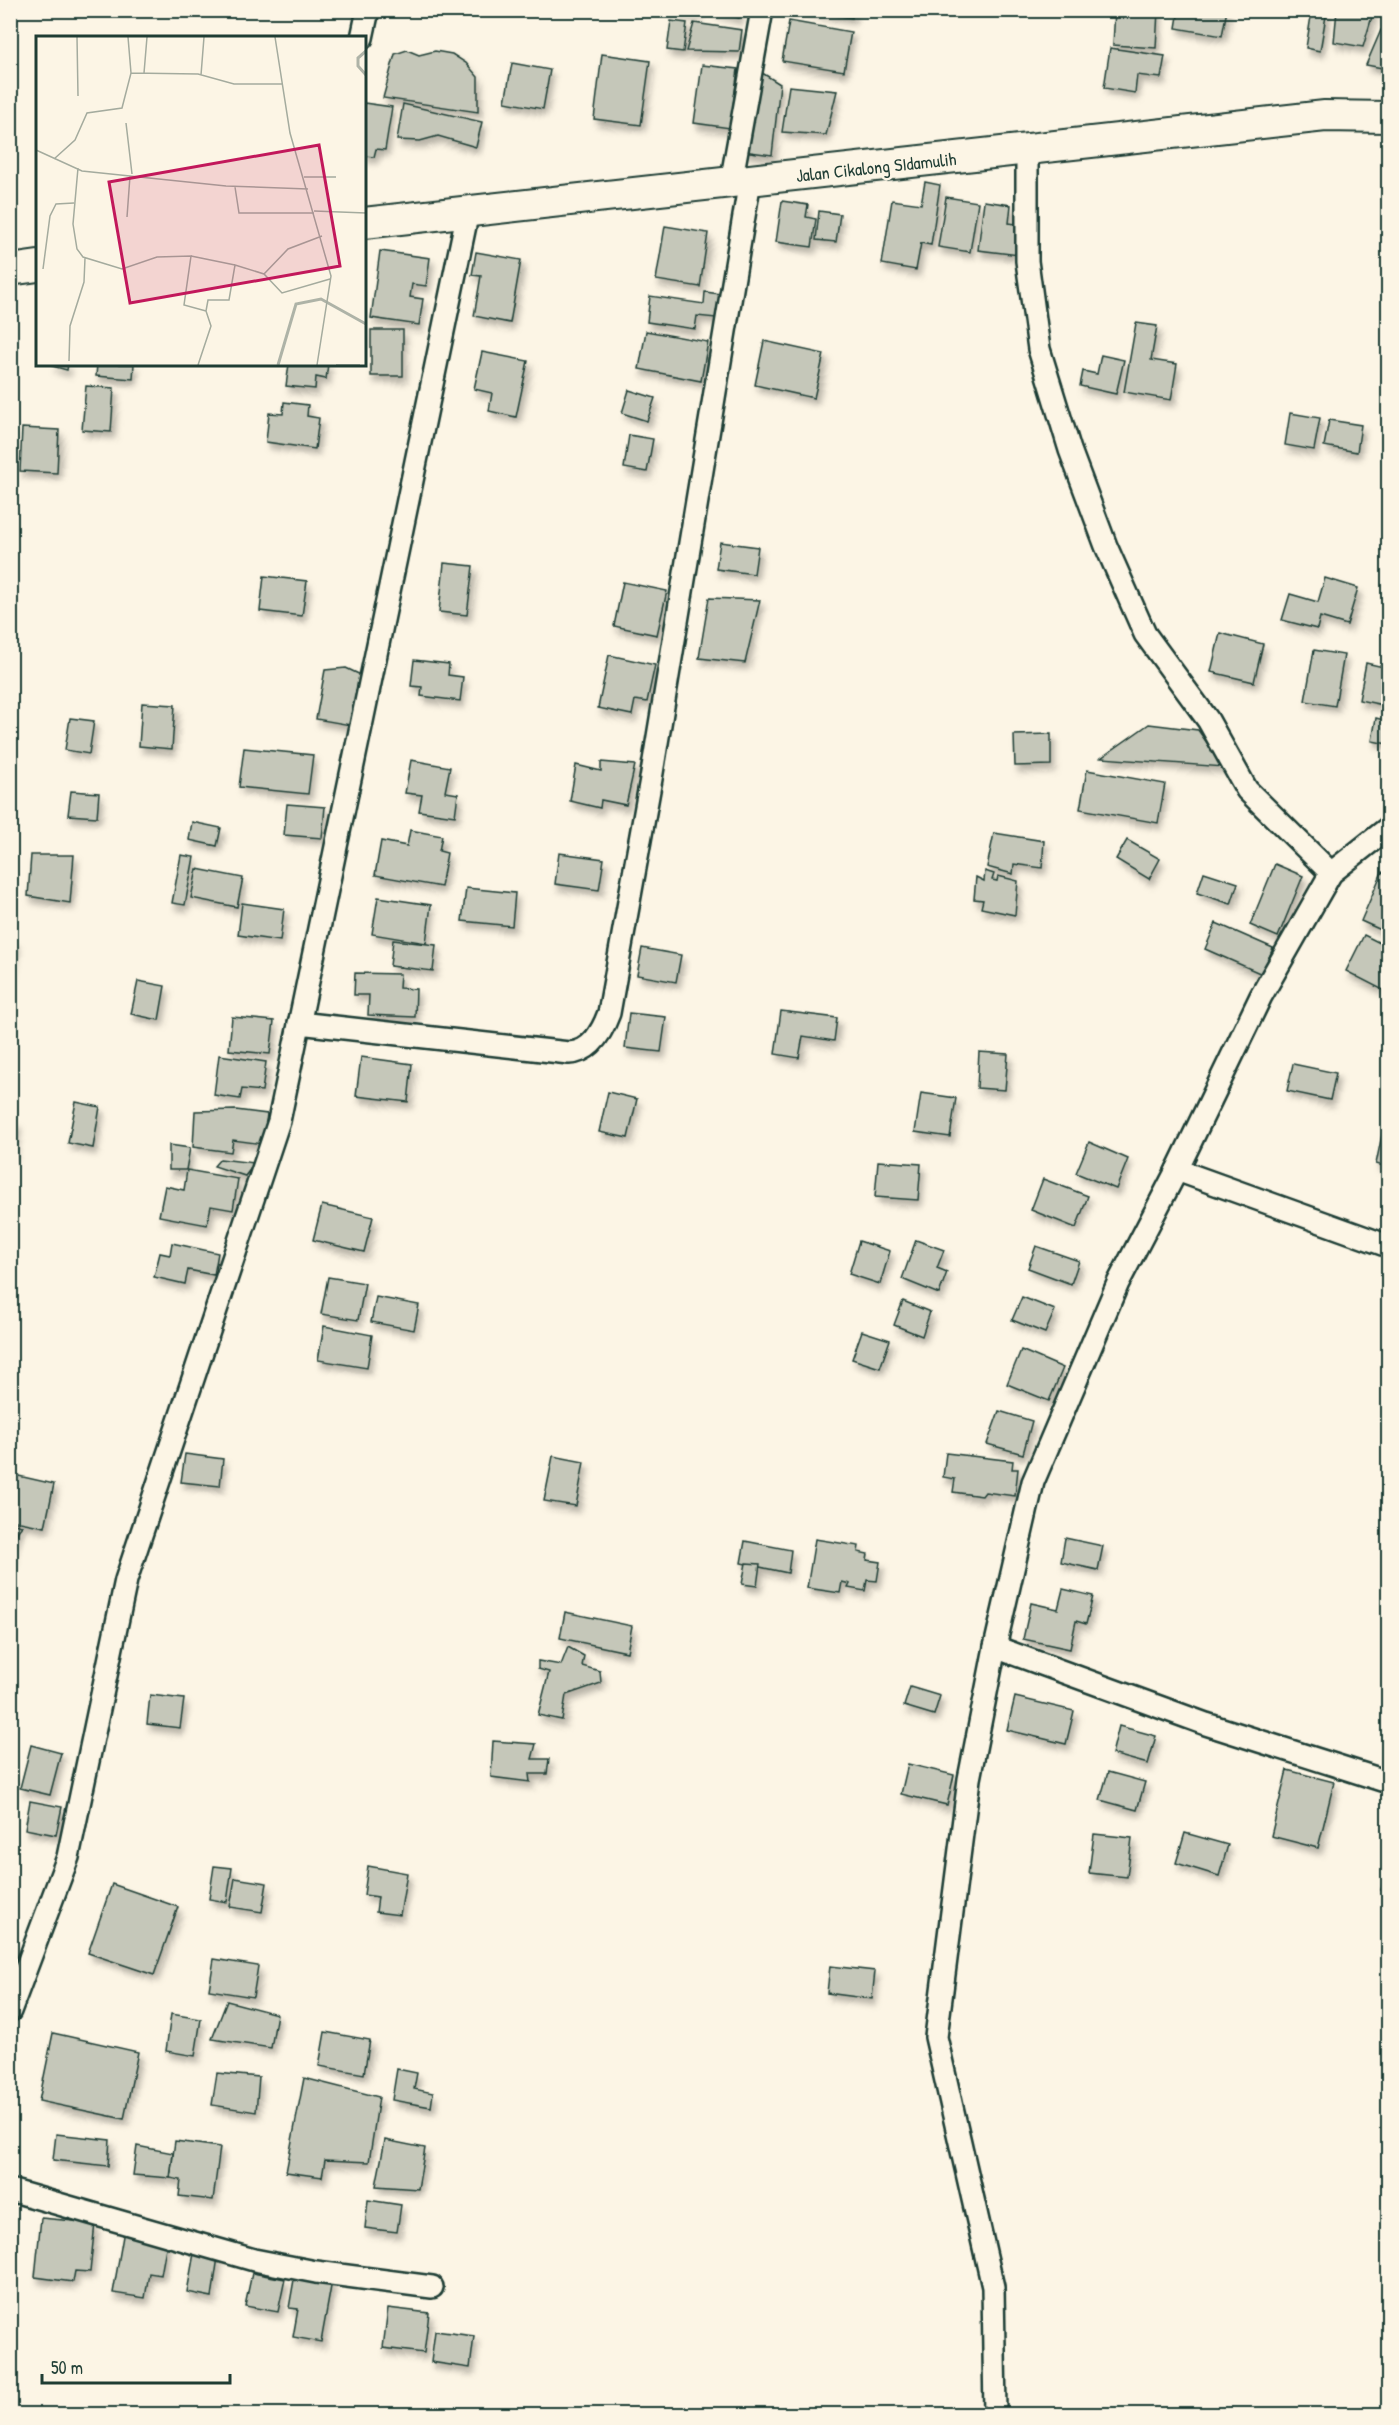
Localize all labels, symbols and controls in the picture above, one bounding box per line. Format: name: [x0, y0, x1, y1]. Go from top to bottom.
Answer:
inset map: [36, 36, 366, 366]
street label: Jalan Cikalong SIdamulih: [795, 146, 958, 188]
scale bar: [42, 2347, 230, 2385]
text: 50 m: [51, 2355, 83, 2380]

